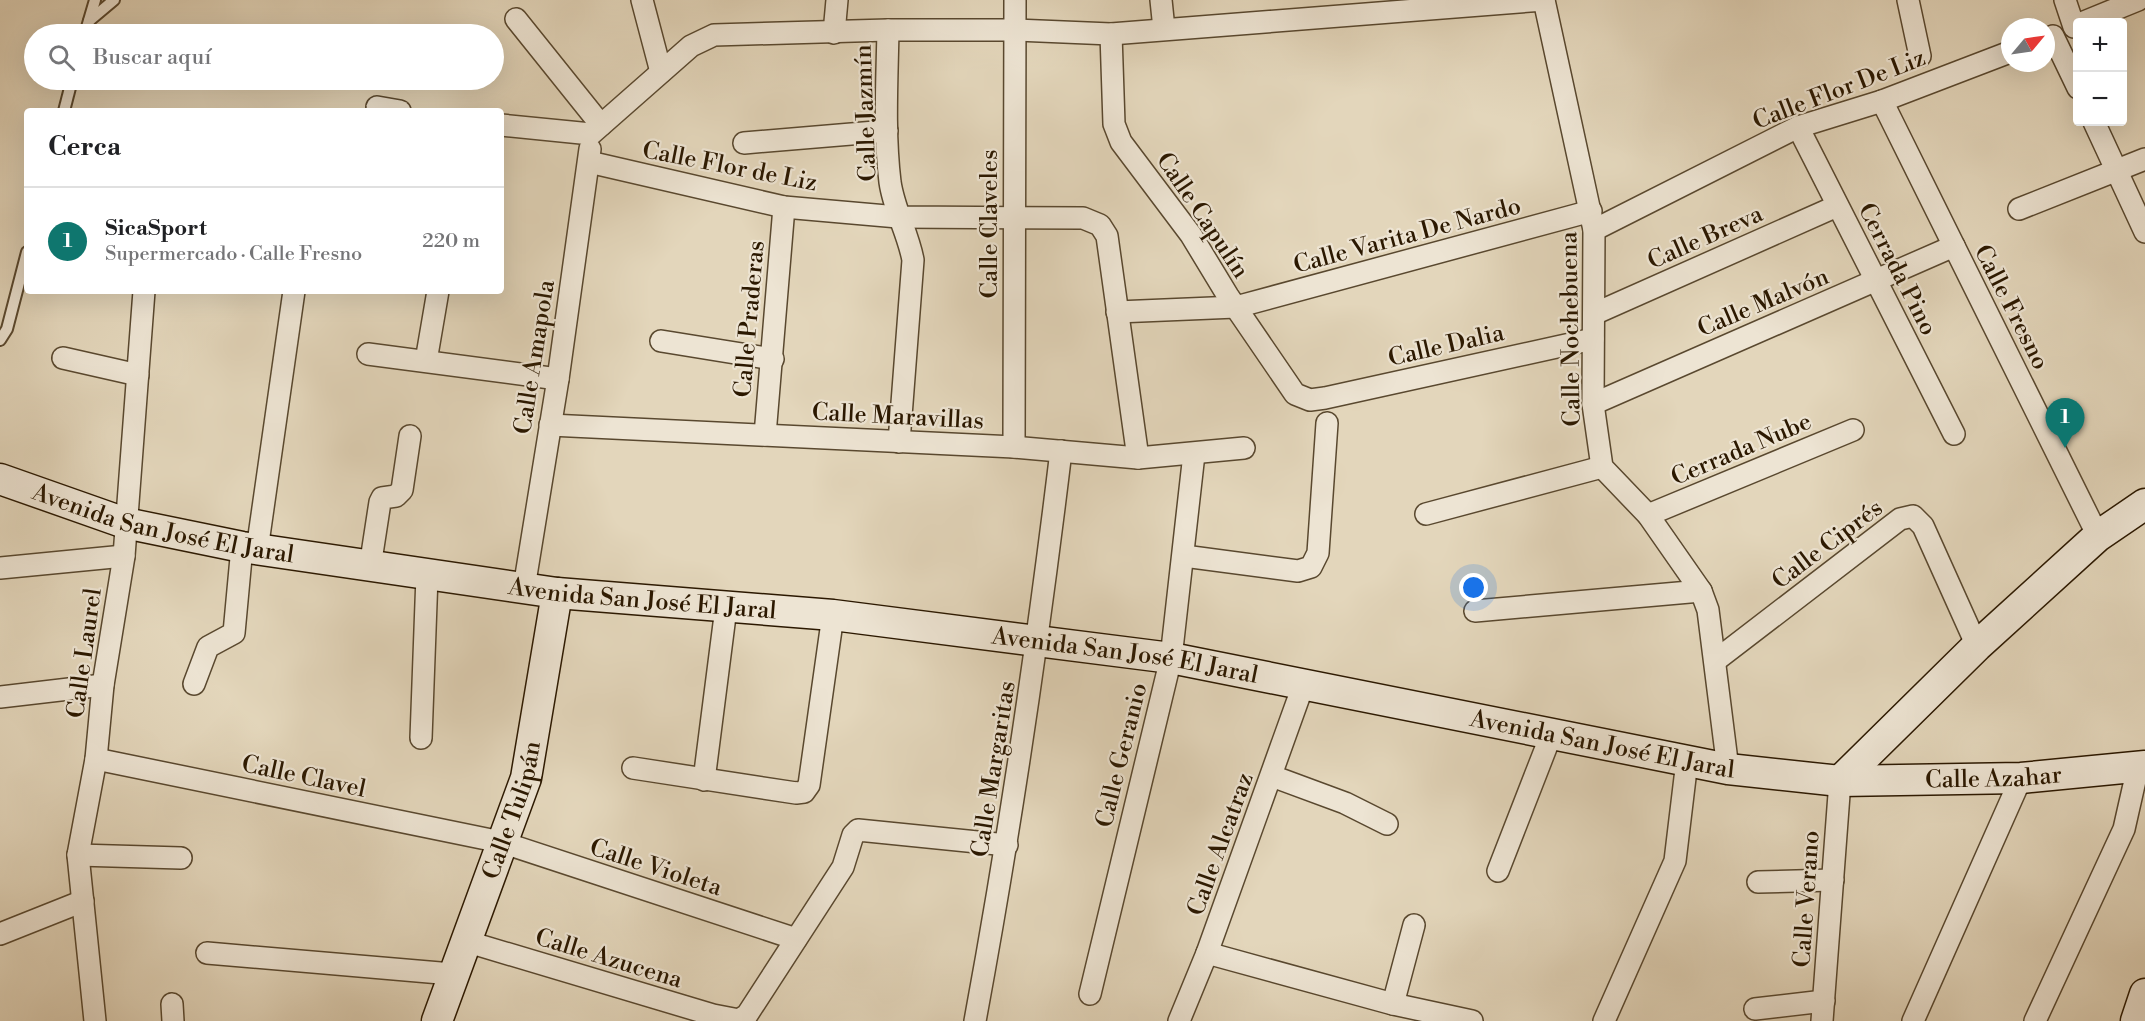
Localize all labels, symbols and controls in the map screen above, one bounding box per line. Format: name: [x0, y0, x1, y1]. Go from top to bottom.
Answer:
north arrow: [2001, 18, 2055, 72]
map controls: [2073, 18, 2127, 126]
button: +: [2073, 18, 2127, 72]
search box: [24, 24, 504, 90]
icon: search: [45, 41, 78, 74]
street label: Calle Flor De Liz: [1749, 43, 1930, 137]
text: Buscar aquí: [93, 44, 211, 71]
street label: Calle Jazmín: [849, 44, 883, 182]
button: −: [2073, 72, 2127, 126]
text: Cerca: [48, 131, 121, 163]
street label: Calle Flor de Liz: [640, 135, 820, 199]
street label: Calle Capulín: [1149, 147, 1255, 284]
street label: Calle Claveles: [975, 150, 1005, 298]
street label: Calle Varita De Nardo: [1290, 191, 1524, 281]
street label: Cerrada Pino: [1851, 198, 1943, 341]
street label: Calle Breva: [1643, 199, 1768, 277]
text: SicaSport: [105, 215, 207, 242]
text: 1: [63, 229, 72, 254]
text: 220 m: [422, 229, 480, 254]
street label: Calle Nochebuena: [1554, 230, 1588, 427]
street label: Calle Praderas: [728, 239, 772, 399]
street label: Calle Fresno: [1967, 240, 2055, 375]
text: Supermercado · Calle Fresno: [105, 242, 362, 267]
street label: Calle Malvón: [1693, 262, 1834, 344]
street label: Calle Amapola: [508, 277, 562, 437]
street label: Calle Dalia: [1385, 318, 1508, 374]
street label: Calle Maravillas: [811, 398, 985, 436]
pin: 1: [2046, 398, 2084, 448]
street label: Cerrada Nube: [1667, 407, 1816, 493]
street label: Avenida San José El Jaral: [27, 477, 296, 570]
street label: Calle Ciprés: [1766, 493, 1889, 596]
street label: Avenida San José El Jaral: [505, 572, 778, 626]
your location: [1459, 573, 1488, 602]
street label: Calle Laurel: [61, 586, 109, 720]
street label: Avenida San José El Jaral: [989, 621, 1261, 691]
street label: Calle Margaritas: [965, 679, 1023, 859]
street label: Calle Geranio: [1090, 680, 1154, 831]
street label: Avenida San José El Jaral: [1467, 704, 1736, 786]
street label: Calle Tulipán: [476, 739, 548, 884]
street label: Calle Clavel: [239, 749, 369, 805]
street label: Calle Azahar: [1925, 760, 2063, 796]
street label: Calle Alcatraz: [1181, 769, 1261, 920]
street label: Calle Verano: [1787, 830, 1827, 969]
street label: Calle Violeta: [586, 832, 726, 904]
street label: Calle Azucena: [532, 922, 687, 996]

